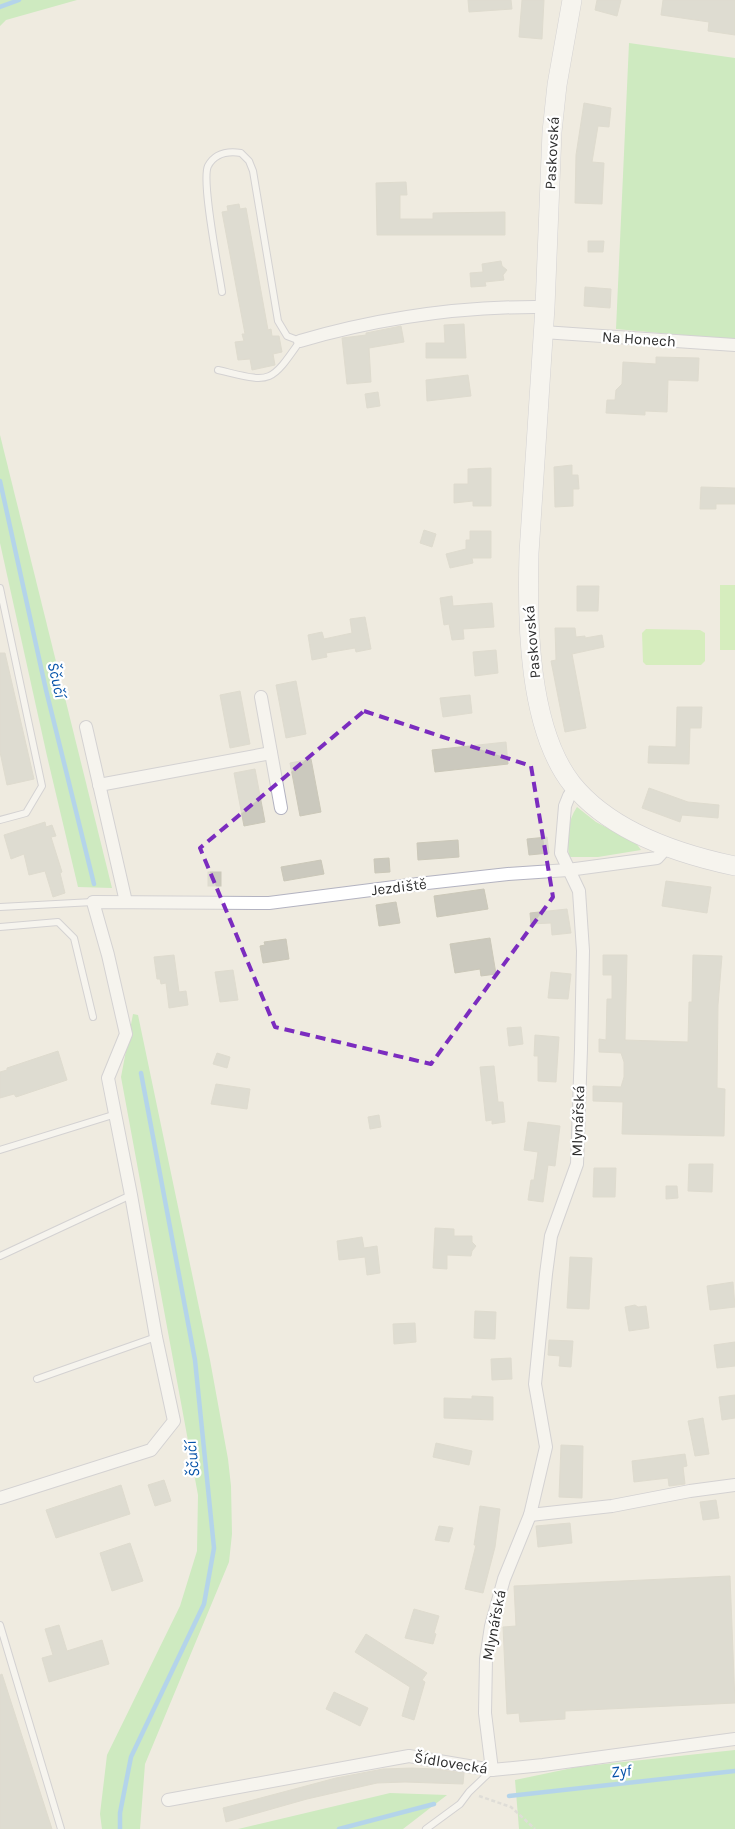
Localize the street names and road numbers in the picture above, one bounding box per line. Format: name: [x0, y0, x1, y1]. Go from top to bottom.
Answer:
street label: Paskovská: [541, 116, 563, 190]
street label: Na Honech: [602, 327, 676, 351]
street label: Paskovská: [520, 605, 544, 679]
street label: Jezdiště: [370, 875, 428, 899]
street label: Mlynářská: [568, 1085, 588, 1157]
street label: Mlynářská: [478, 1588, 510, 1662]
street label: Šídlovecká: [413, 1748, 489, 1778]

